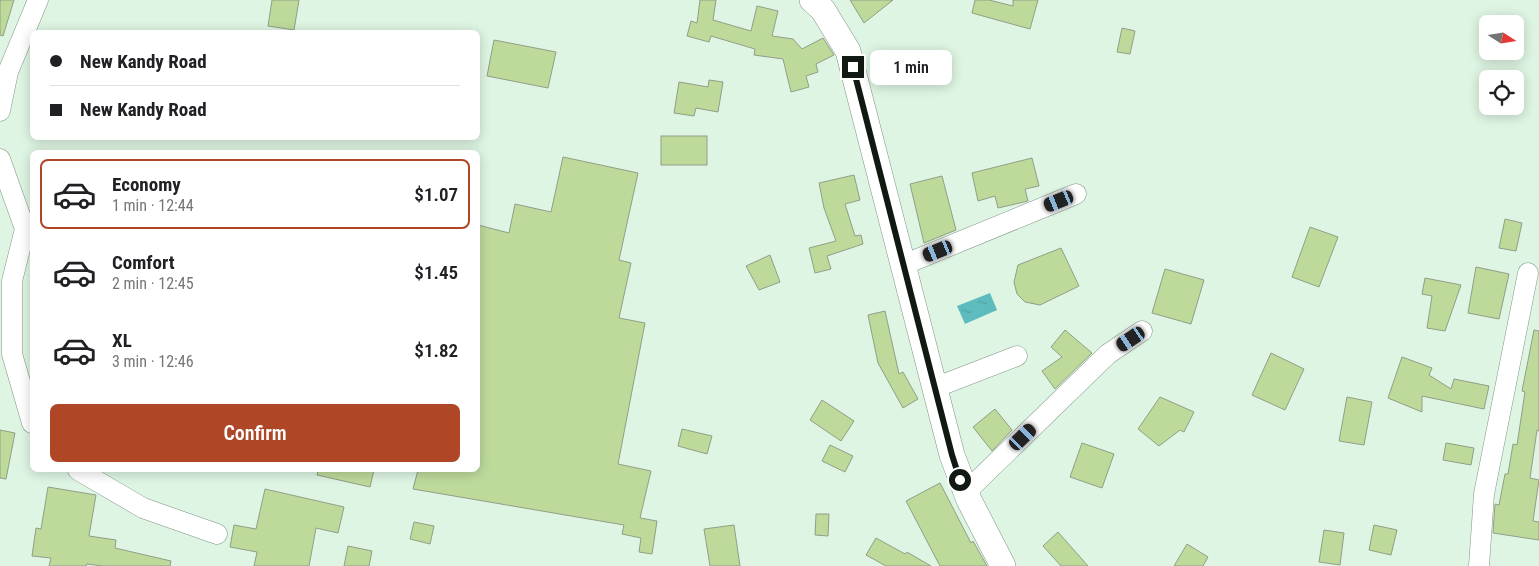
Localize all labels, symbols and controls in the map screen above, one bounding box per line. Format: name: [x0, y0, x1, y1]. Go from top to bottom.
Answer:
north arrow: [1479, 15, 1524, 60]
map controls: [1479, 15, 1524, 115]
text: New Kandy Road: [80, 50, 207, 73]
callout: 1 min: [870, 50, 953, 84]
route end: [842, 56, 864, 78]
text: 1 min: [893, 58, 929, 77]
button: locate: [1479, 70, 1524, 115]
text: New Kandy Road: [80, 98, 207, 121]
icon: car: [52, 172, 97, 217]
text: Economy: [112, 173, 181, 196]
text: $1.07: [414, 183, 458, 206]
car: [1042, 188, 1075, 214]
text: 1 min · 12:44: [112, 196, 194, 215]
car: [921, 238, 954, 264]
icon: car: [52, 250, 97, 295]
text: Comfort: [112, 251, 175, 274]
text: $1.45: [414, 261, 458, 284]
text: 2 min · 12:45: [112, 274, 194, 293]
car: [1114, 324, 1147, 354]
icon: car: [52, 328, 97, 373]
text: XL: [112, 329, 132, 352]
text: $1.82: [414, 339, 458, 362]
text: 3 min · 12:46: [112, 352, 194, 371]
button: Confirm: [50, 404, 460, 462]
car: [1006, 421, 1039, 453]
route start: [949, 469, 971, 491]

